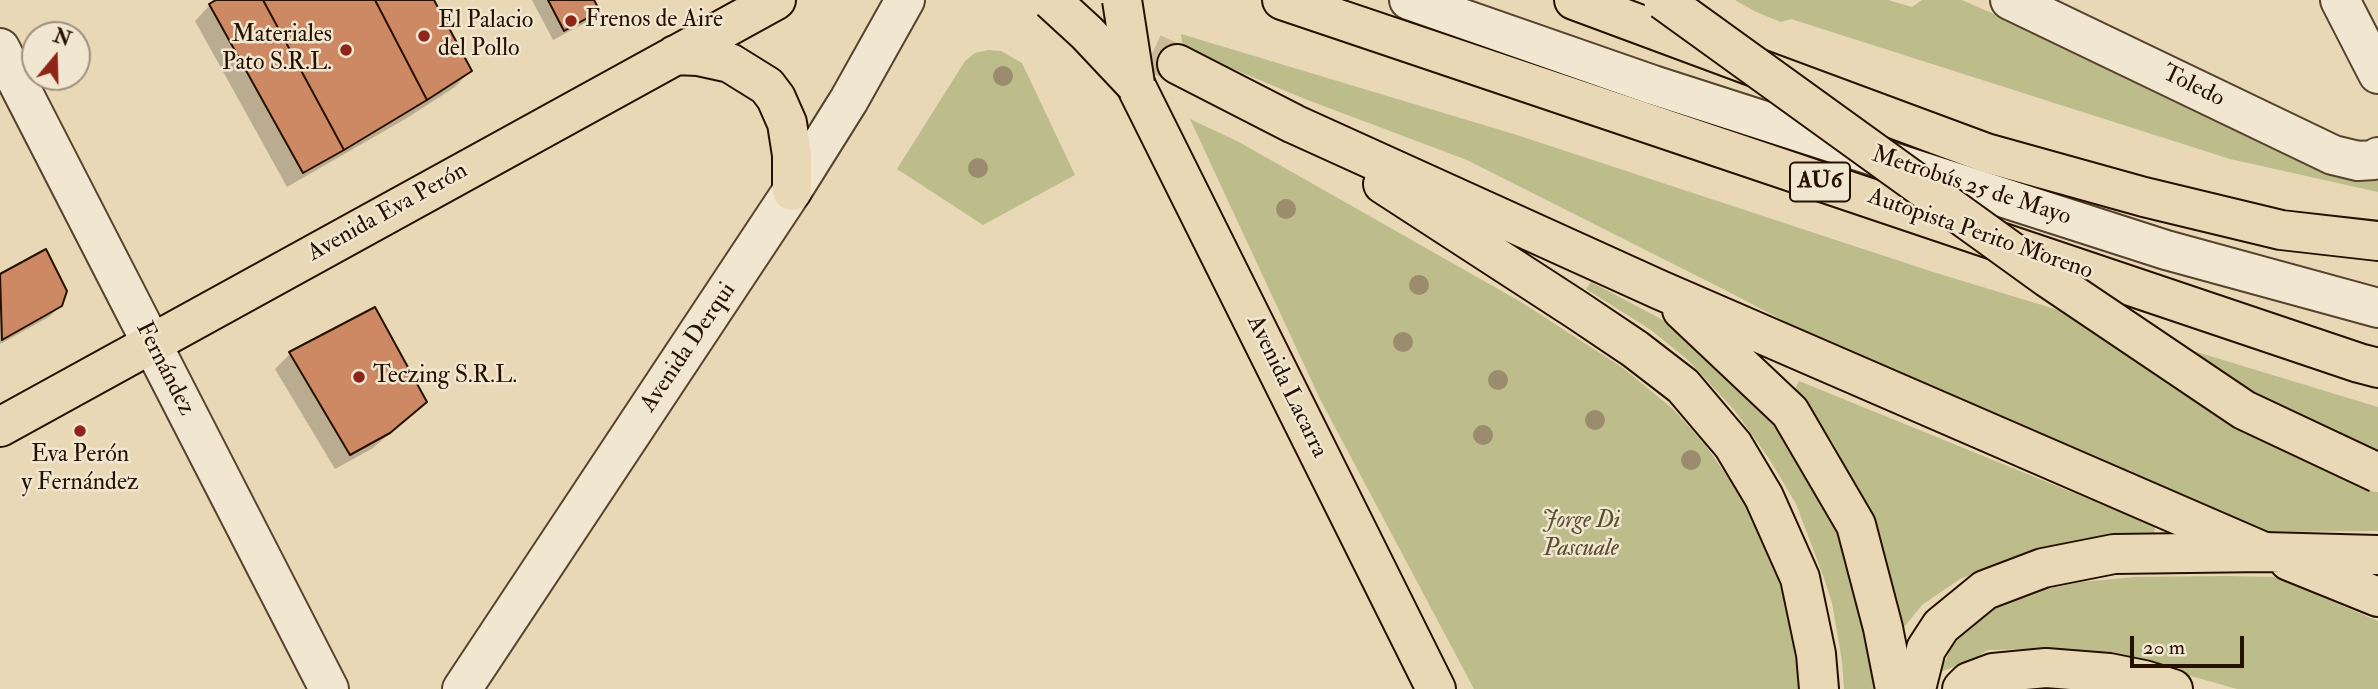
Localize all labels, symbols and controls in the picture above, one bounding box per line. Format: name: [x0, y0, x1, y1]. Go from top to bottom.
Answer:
place label: Frenos de Aire: [585, 7, 723, 35]
place label: El Palacio del Pollo: [438, 8, 533, 64]
marker: Frenos de Aire: [563, 13, 579, 29]
north arrow: [21, 21, 91, 91]
place label: Materiales Pato S.R.L.: [222, 22, 332, 78]
text: N: [50, 24, 74, 52]
marker: El Palacio del Pollo: [416, 28, 432, 44]
marker: Materiales Pato S.R.L.: [338, 42, 354, 58]
street label: Toledo: [2157, 60, 2229, 114]
street label: Metrobús 25 de Mayo: [1868, 141, 2074, 233]
street label: Avenida Eva Perón: [303, 157, 473, 269]
road number: AU6: [1790, 162, 1850, 202]
street label: Autopista Perito Moreno: [1864, 183, 2096, 287]
street label: Avenida Derqui: [635, 278, 743, 418]
street label: Avenida Lacarra: [1239, 311, 1333, 463]
street label: Fernández: [128, 317, 200, 421]
place label: Teczing S.R.L.: [373, 363, 517, 391]
marker: Teczing S.R.L.: [351, 369, 367, 385]
marker: Eva Perón y Fernández: [72, 423, 88, 439]
place label: Eva Perón y Fernández: [21, 442, 139, 498]
park label: Jorge Di Pascuale: [1542, 508, 1620, 564]
scale bar: [2133, 622, 2247, 666]
text: 20 m: [2143, 634, 2185, 661]

